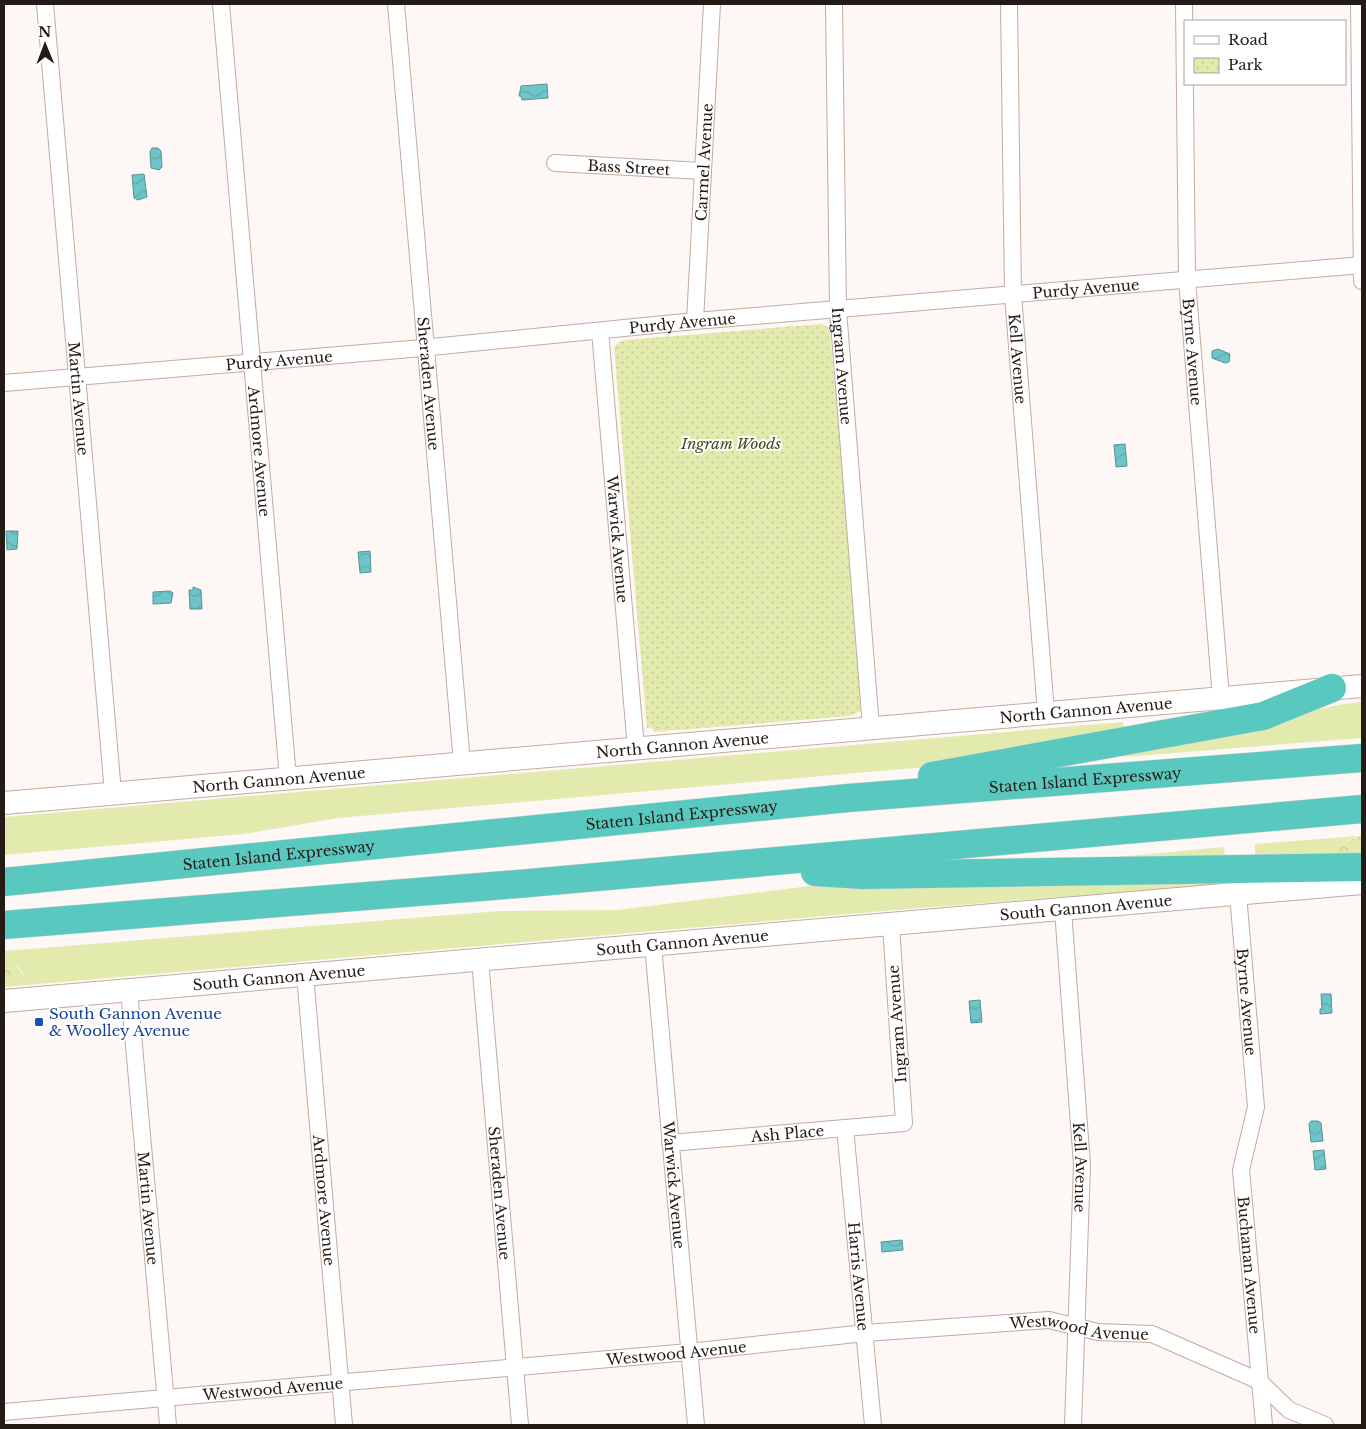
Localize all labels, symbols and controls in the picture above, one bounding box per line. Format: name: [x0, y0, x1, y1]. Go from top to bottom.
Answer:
north arrow: [20, 20, 70, 70]
legend: [1184, 20, 1346, 85]
text: N: [38, 23, 52, 41]
text: Road: [1228, 30, 1268, 49]
text: Park: [1228, 55, 1264, 74]
street label: Carmel Avenue: [691, 103, 716, 222]
street label: Bass Street: [587, 155, 671, 179]
street label: Purdy Avenue: [1031, 274, 1140, 302]
street label: Byrne Avenue: [1179, 297, 1207, 406]
street label: Ingram Avenue: [828, 306, 857, 425]
street label: Purdy Avenue: [628, 308, 737, 337]
street label: Kell Avenue: [1005, 313, 1031, 405]
street label: Sheraden Avenue: [414, 316, 444, 451]
street label: Martin Avenue: [65, 341, 93, 456]
street label: Purdy Avenue: [225, 346, 333, 374]
street label: Ardmore Avenue: [245, 384, 275, 517]
park label: Ingram Woods: [680, 434, 781, 453]
street label: Warwick Avenue: [603, 474, 633, 604]
street label: North Gannon Avenue: [999, 693, 1173, 727]
street label: North Gannon Avenue: [595, 728, 770, 761]
street label: North Gannon Avenue: [192, 762, 366, 796]
street label: Staten Island Expressway: [988, 763, 1183, 797]
street label: Staten Island Expressway: [585, 796, 779, 834]
street label: Staten Island Expressway: [182, 836, 376, 874]
street label: South Gannon Avenue: [999, 890, 1173, 924]
street label: South Gannon Avenue: [595, 925, 769, 959]
street label: Byrne Avenue: [1233, 947, 1261, 1056]
street label: South Gannon Avenue: [192, 960, 366, 994]
street label: Ingram Avenue: [883, 965, 911, 1083]
place label: South Gannon Avenue & Woolley Avenue: [49, 1004, 222, 1040]
marker: South Gannon Avenue & Woolley Avenue: [33, 1016, 45, 1028]
street label: Warwick Avenue: [659, 1120, 690, 1249]
street label: Ash Place: [749, 1120, 825, 1146]
street label: Kell Avenue: [1069, 1121, 1092, 1213]
street label: Sheraden Avenue: [485, 1126, 515, 1261]
street label: Ardmore Avenue: [309, 1133, 340, 1266]
street label: Martin Avenue: [134, 1151, 163, 1266]
street label: Buchanan Avenue: [1234, 1195, 1265, 1335]
street label: Harris Avenue: [844, 1221, 874, 1332]
street label: Westwood Avenue: [1008, 1310, 1149, 1343]
street label: Westwood Avenue: [604, 1336, 747, 1369]
street label: Westwood Avenue: [201, 1373, 344, 1404]

